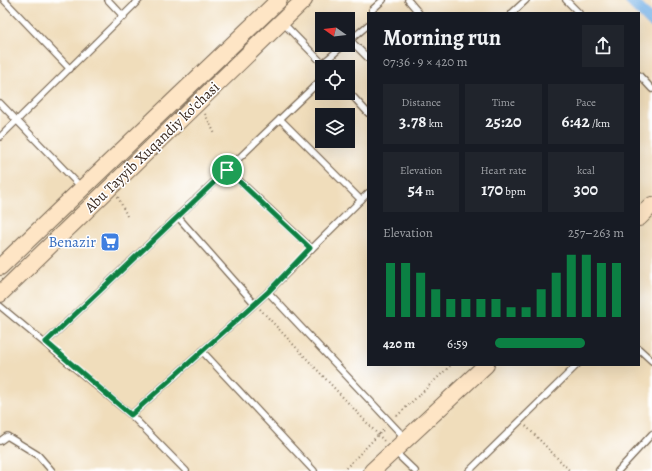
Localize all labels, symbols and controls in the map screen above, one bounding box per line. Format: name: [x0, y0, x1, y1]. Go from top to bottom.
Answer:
north arrow: [315, 12, 355, 52]
map controls: [315, 12, 355, 148]
text: Morning run: [383, 23, 501, 53]
button: share: [582, 25, 624, 67]
text: 07:36 · 9 × 420 m: [383, 53, 468, 70]
button: locate: [315, 60, 355, 100]
street label: Abu Tayyib Xuqandiy ko'chasi: [80, 77, 224, 217]
text: Distance: [401, 95, 441, 110]
text: Time: [492, 95, 515, 110]
text: Pace: [576, 95, 596, 110]
button: layers: [315, 108, 355, 148]
text: 3.78: [399, 110, 426, 133]
text: 25:20: [485, 110, 522, 133]
text: 6:42: [562, 110, 590, 133]
text: km: [426, 116, 443, 131]
text: /km: [590, 116, 610, 131]
pin: [210, 153, 244, 187]
icon: arrive: [216, 159, 238, 181]
text: Elevation: [400, 163, 442, 178]
text: Heart rate: [481, 163, 526, 178]
text: kcal: [577, 163, 595, 178]
text: 54: [408, 178, 423, 201]
text: 170: [481, 178, 503, 201]
text: 300: [574, 178, 598, 201]
text: m: [423, 184, 434, 199]
text: bpm: [503, 184, 526, 199]
text: Elevation: [383, 224, 433, 241]
text: 257–263 m: [568, 224, 624, 241]
supermarket icon: Benazir: [99, 231, 121, 253]
place label: Benazir: [48, 232, 96, 252]
text: 420 m: [383, 335, 415, 352]
text: 6:59: [447, 335, 468, 352]

